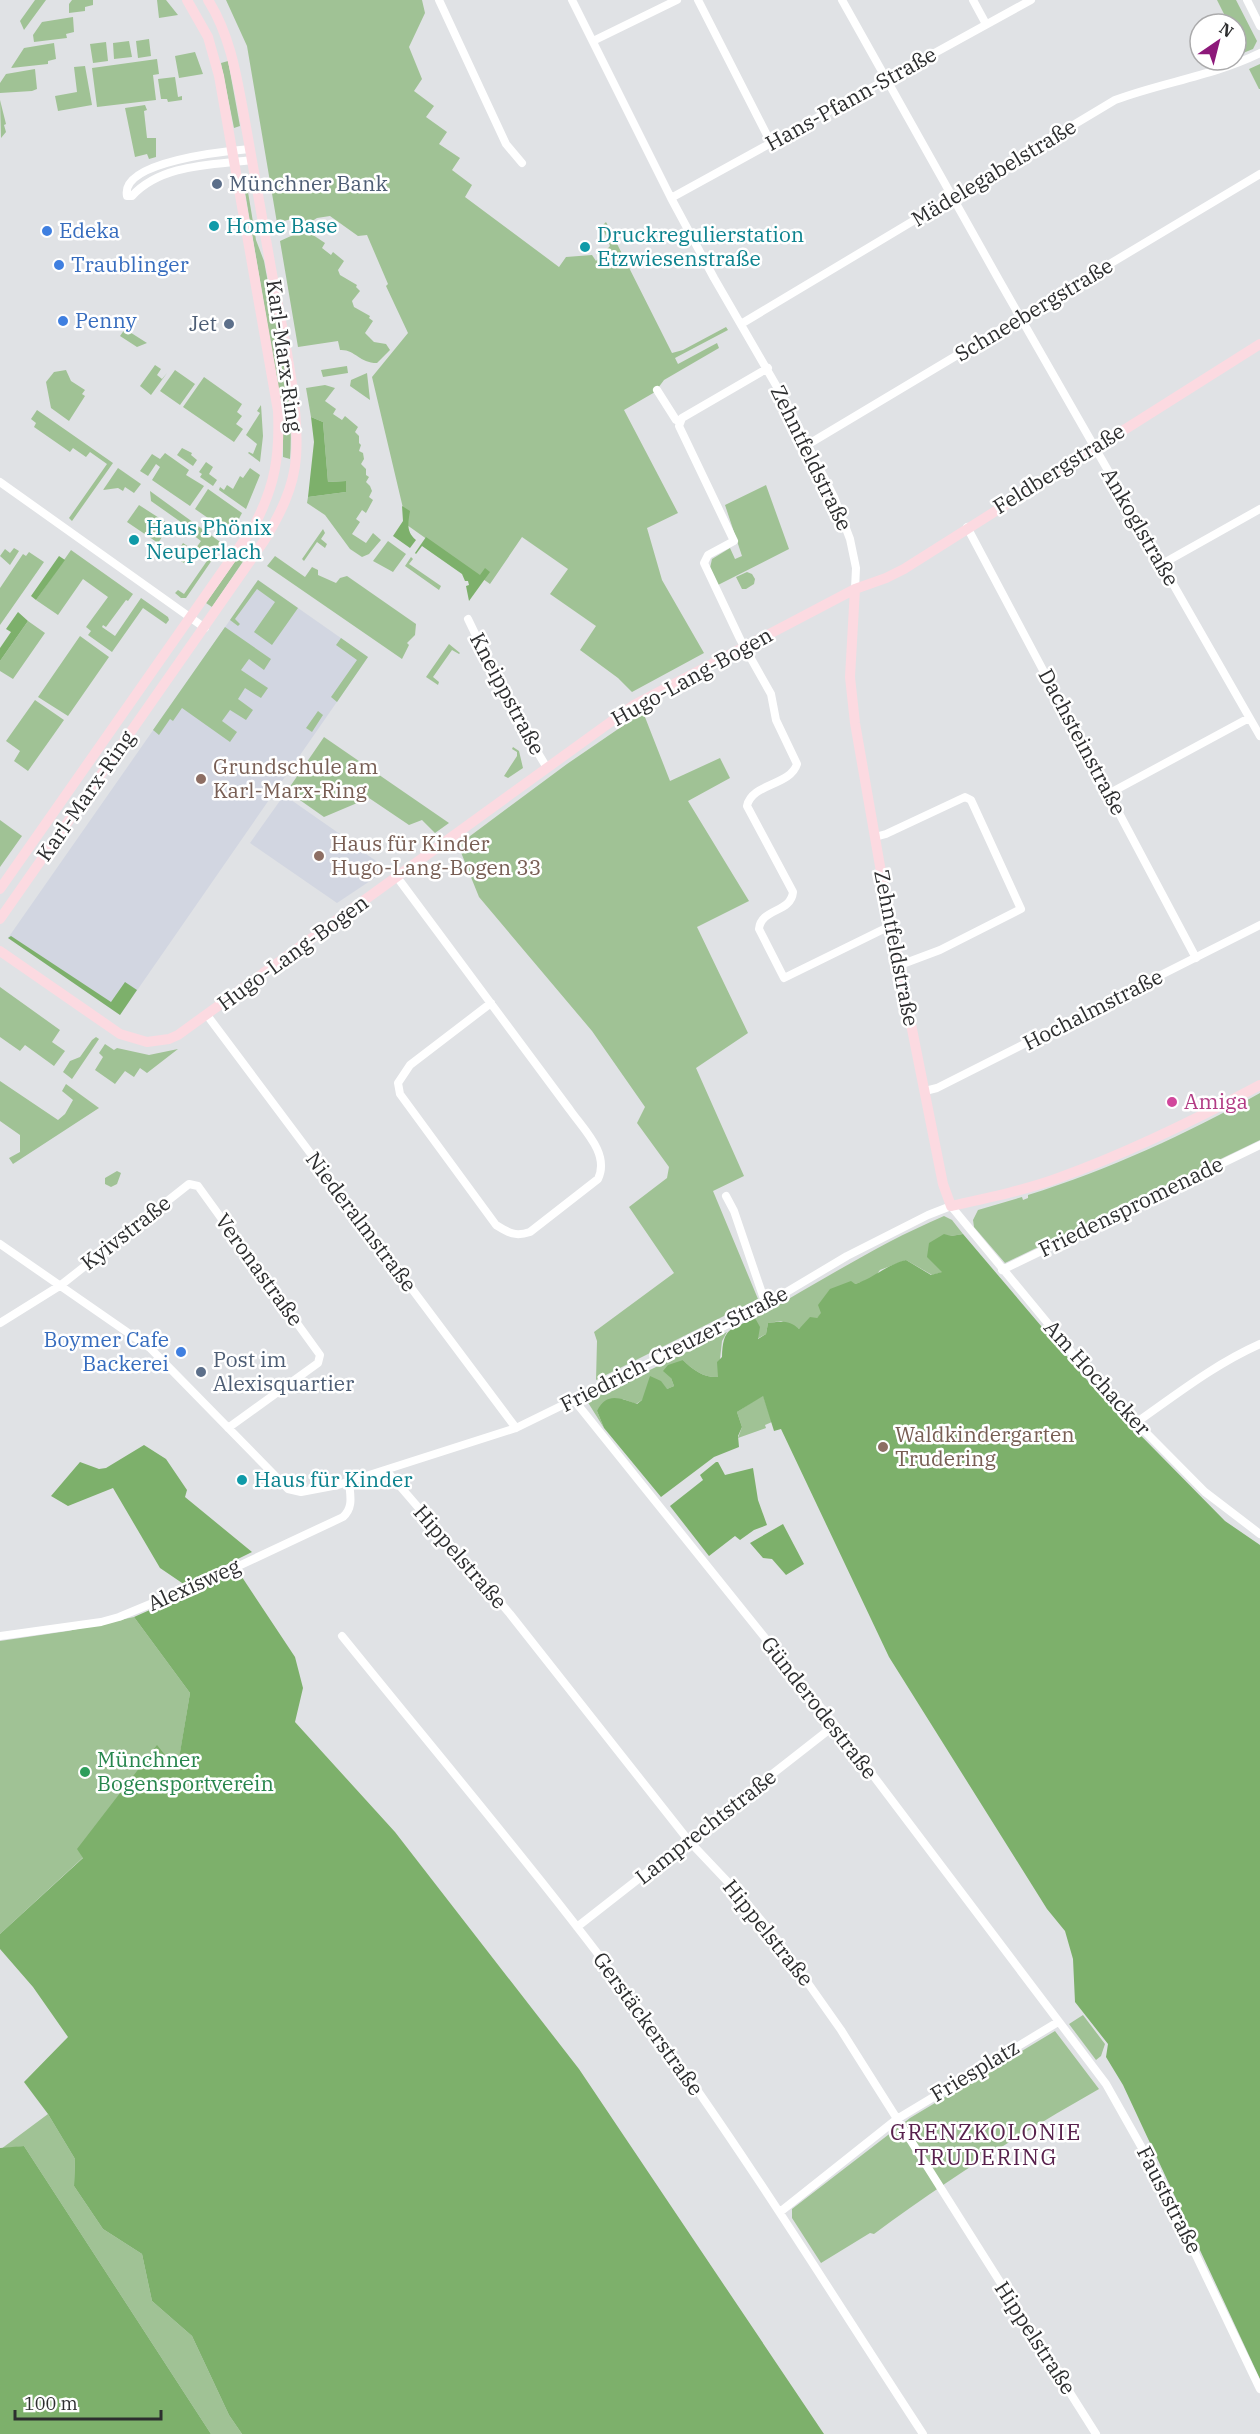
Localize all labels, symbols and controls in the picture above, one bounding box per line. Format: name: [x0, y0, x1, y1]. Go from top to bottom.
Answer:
north arrow: [1188, 12, 1248, 72]
text: N: [1216, 18, 1238, 42]
street label: Hans-Pfann-Straße: [760, 39, 941, 157]
street label: Mädelegabelstraße: [906, 112, 1081, 232]
place label: Münchner Bank: [229, 169, 388, 197]
marker: Münchner Bank: [210, 177, 224, 191]
place label: Home Base: [226, 211, 338, 239]
place label: Edeka: [59, 216, 120, 244]
marker: Home Base: [207, 219, 221, 233]
place label: Druckregulierstation Etzwiesenstraße: [597, 220, 804, 272]
marker: Edeka: [40, 224, 54, 238]
marker: Druckregulierstation Etzwiesenstraße: [578, 240, 592, 254]
place label: Traublinger: [71, 250, 189, 278]
street label: Schneebergstraße: [949, 251, 1118, 367]
marker: Traublinger: [52, 258, 66, 272]
street label: Karl-Marx-Ring: [260, 278, 310, 435]
place label: Penny: [75, 306, 138, 334]
place label: Jet: [189, 309, 217, 337]
marker: Penny: [56, 314, 70, 328]
marker: Jet: [222, 317, 236, 331]
street label: Zehntfeldstraße: [764, 380, 859, 535]
street label: Feldbergstraße: [987, 416, 1130, 520]
street label: Ankoglstraße: [1096, 462, 1186, 591]
place label: Haus Phönix Neuperlach: [146, 513, 272, 565]
marker: Haus Phönix Neuperlach: [127, 533, 141, 547]
street label: Hugo-Lang-Bogen: [606, 620, 777, 732]
street label: Kneippstraße: [464, 627, 552, 760]
street label: Dachsteinstraße: [1032, 663, 1133, 820]
street label: Karl-Marx-Ring: [30, 724, 141, 866]
place label: Grundschule am Karl-Marx-Ring: [213, 752, 378, 804]
marker: Grundschule am Karl-Marx-Ring: [194, 772, 208, 786]
place label: Haus für Kinder Hugo-Lang-Bogen 33: [331, 829, 541, 881]
marker: Haus für Kinder Hugo-Lang-Bogen 33: [312, 849, 326, 863]
street label: Zehntfeldstraße: [868, 867, 926, 1028]
street label: Hugo-Lang-Bogen: [211, 888, 374, 1016]
street label: Hochalmstraße: [1018, 962, 1167, 1056]
place label: Amiga: [1184, 1087, 1248, 1115]
marker: Amiga: [1165, 1095, 1179, 1109]
street label: Niederalmstraße: [300, 1146, 424, 1297]
street label: Friedenspromenade: [1034, 1149, 1227, 1263]
street label: Kyivstraße: [75, 1188, 176, 1276]
street label: Veronastraße: [209, 1207, 310, 1331]
street label: Friedrich-Creuzer-Straße: [555, 1278, 792, 1418]
street label: Am Hochacker: [1038, 1313, 1158, 1442]
place label: Boymer Cafe Backerei: [43, 1325, 169, 1377]
marker: Boymer Cafe Backerei: [174, 1345, 188, 1359]
place label: Post im Alexisquartier: [213, 1345, 355, 1397]
marker: Post im Alexisquartier: [194, 1365, 208, 1379]
place label: Waldkindergarten Trudering: [895, 1420, 1075, 1472]
marker: Waldkindergarten Trudering: [876, 1440, 890, 1454]
place label: Haus für Kinder: [254, 1465, 413, 1493]
marker: Haus für Kinder: [235, 1473, 249, 1487]
street label: Hippelstraße: [408, 1498, 514, 1614]
street label: Alexisweg: [143, 1551, 245, 1617]
street label: Günderodestraße: [755, 1630, 884, 1785]
place label: Münchner Bogensportverein: [97, 1745, 274, 1797]
street label: Lamprechtstraße: [629, 1762, 782, 1890]
marker: Münchner Bogensportverein: [78, 1765, 92, 1779]
street label: Hippelstraße: [717, 1873, 820, 1992]
street label: Gerstäckerstraße: [587, 1946, 710, 2101]
street label: Friesplatz: [925, 2033, 1024, 2108]
district label: GRENZKOLONIE TRUDERING: [890, 2117, 1082, 2171]
street label: Fauststraße: [1131, 2141, 1209, 2258]
street label: Hippelstraße: [989, 2275, 1083, 2399]
scale bar: [15, 2383, 160, 2421]
text: 100 m: [24, 2392, 78, 2415]

